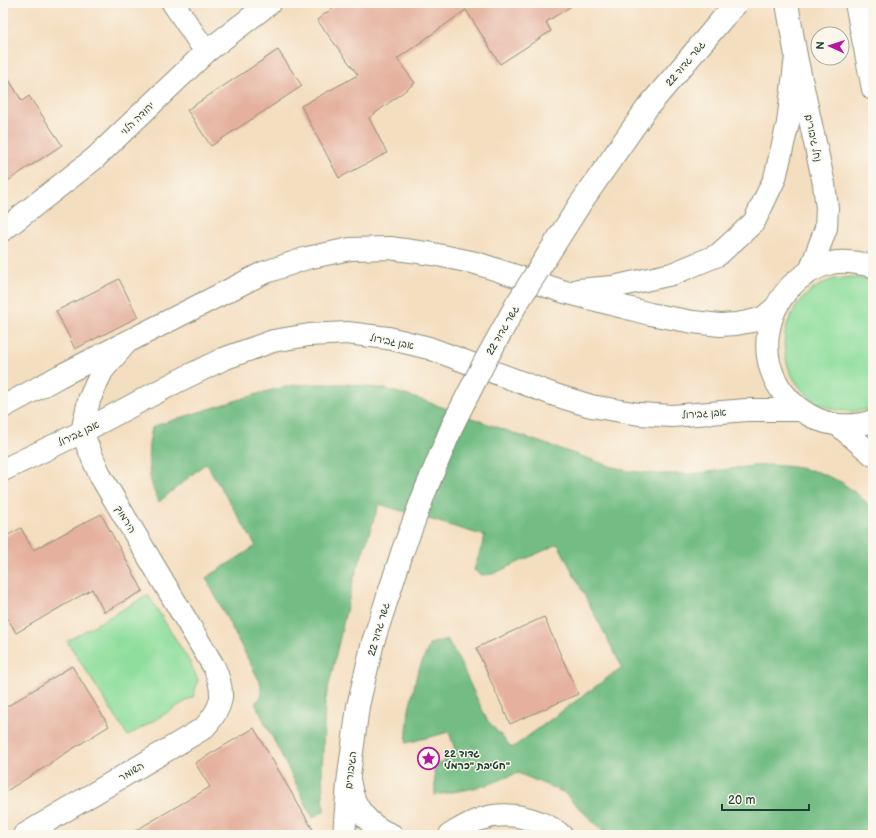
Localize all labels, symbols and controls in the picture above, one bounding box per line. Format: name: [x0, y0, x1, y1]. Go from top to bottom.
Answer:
north arrow: [810, 26, 850, 66]
street label: גשר גדוד 22: [663, 39, 708, 89]
text: N: [814, 41, 827, 50]
street label: יהודה הלוי: [118, 100, 157, 138]
street label: נחל גיבורים: [802, 113, 824, 163]
street label: גשר גדוד 22: [484, 304, 522, 357]
street label: אבן גבירול: [369, 332, 415, 352]
street label: אבן גבירול: [681, 406, 727, 422]
street label: אבן גבירול: [56, 419, 101, 449]
street label: הירמוך: [112, 503, 138, 536]
street label: גשר גדוד 22: [366, 601, 392, 657]
place icon: גדוד 22 חטיבת "כרמלי": [415, 746, 441, 772]
place label: גדוד 22 חטיבת "כרמלי": [444, 748, 510, 772]
street label: הגיבורים: [343, 751, 359, 790]
street label: השומר: [117, 760, 146, 784]
scale bar: [722, 786, 809, 812]
text: 20 m: [728, 793, 755, 808]

